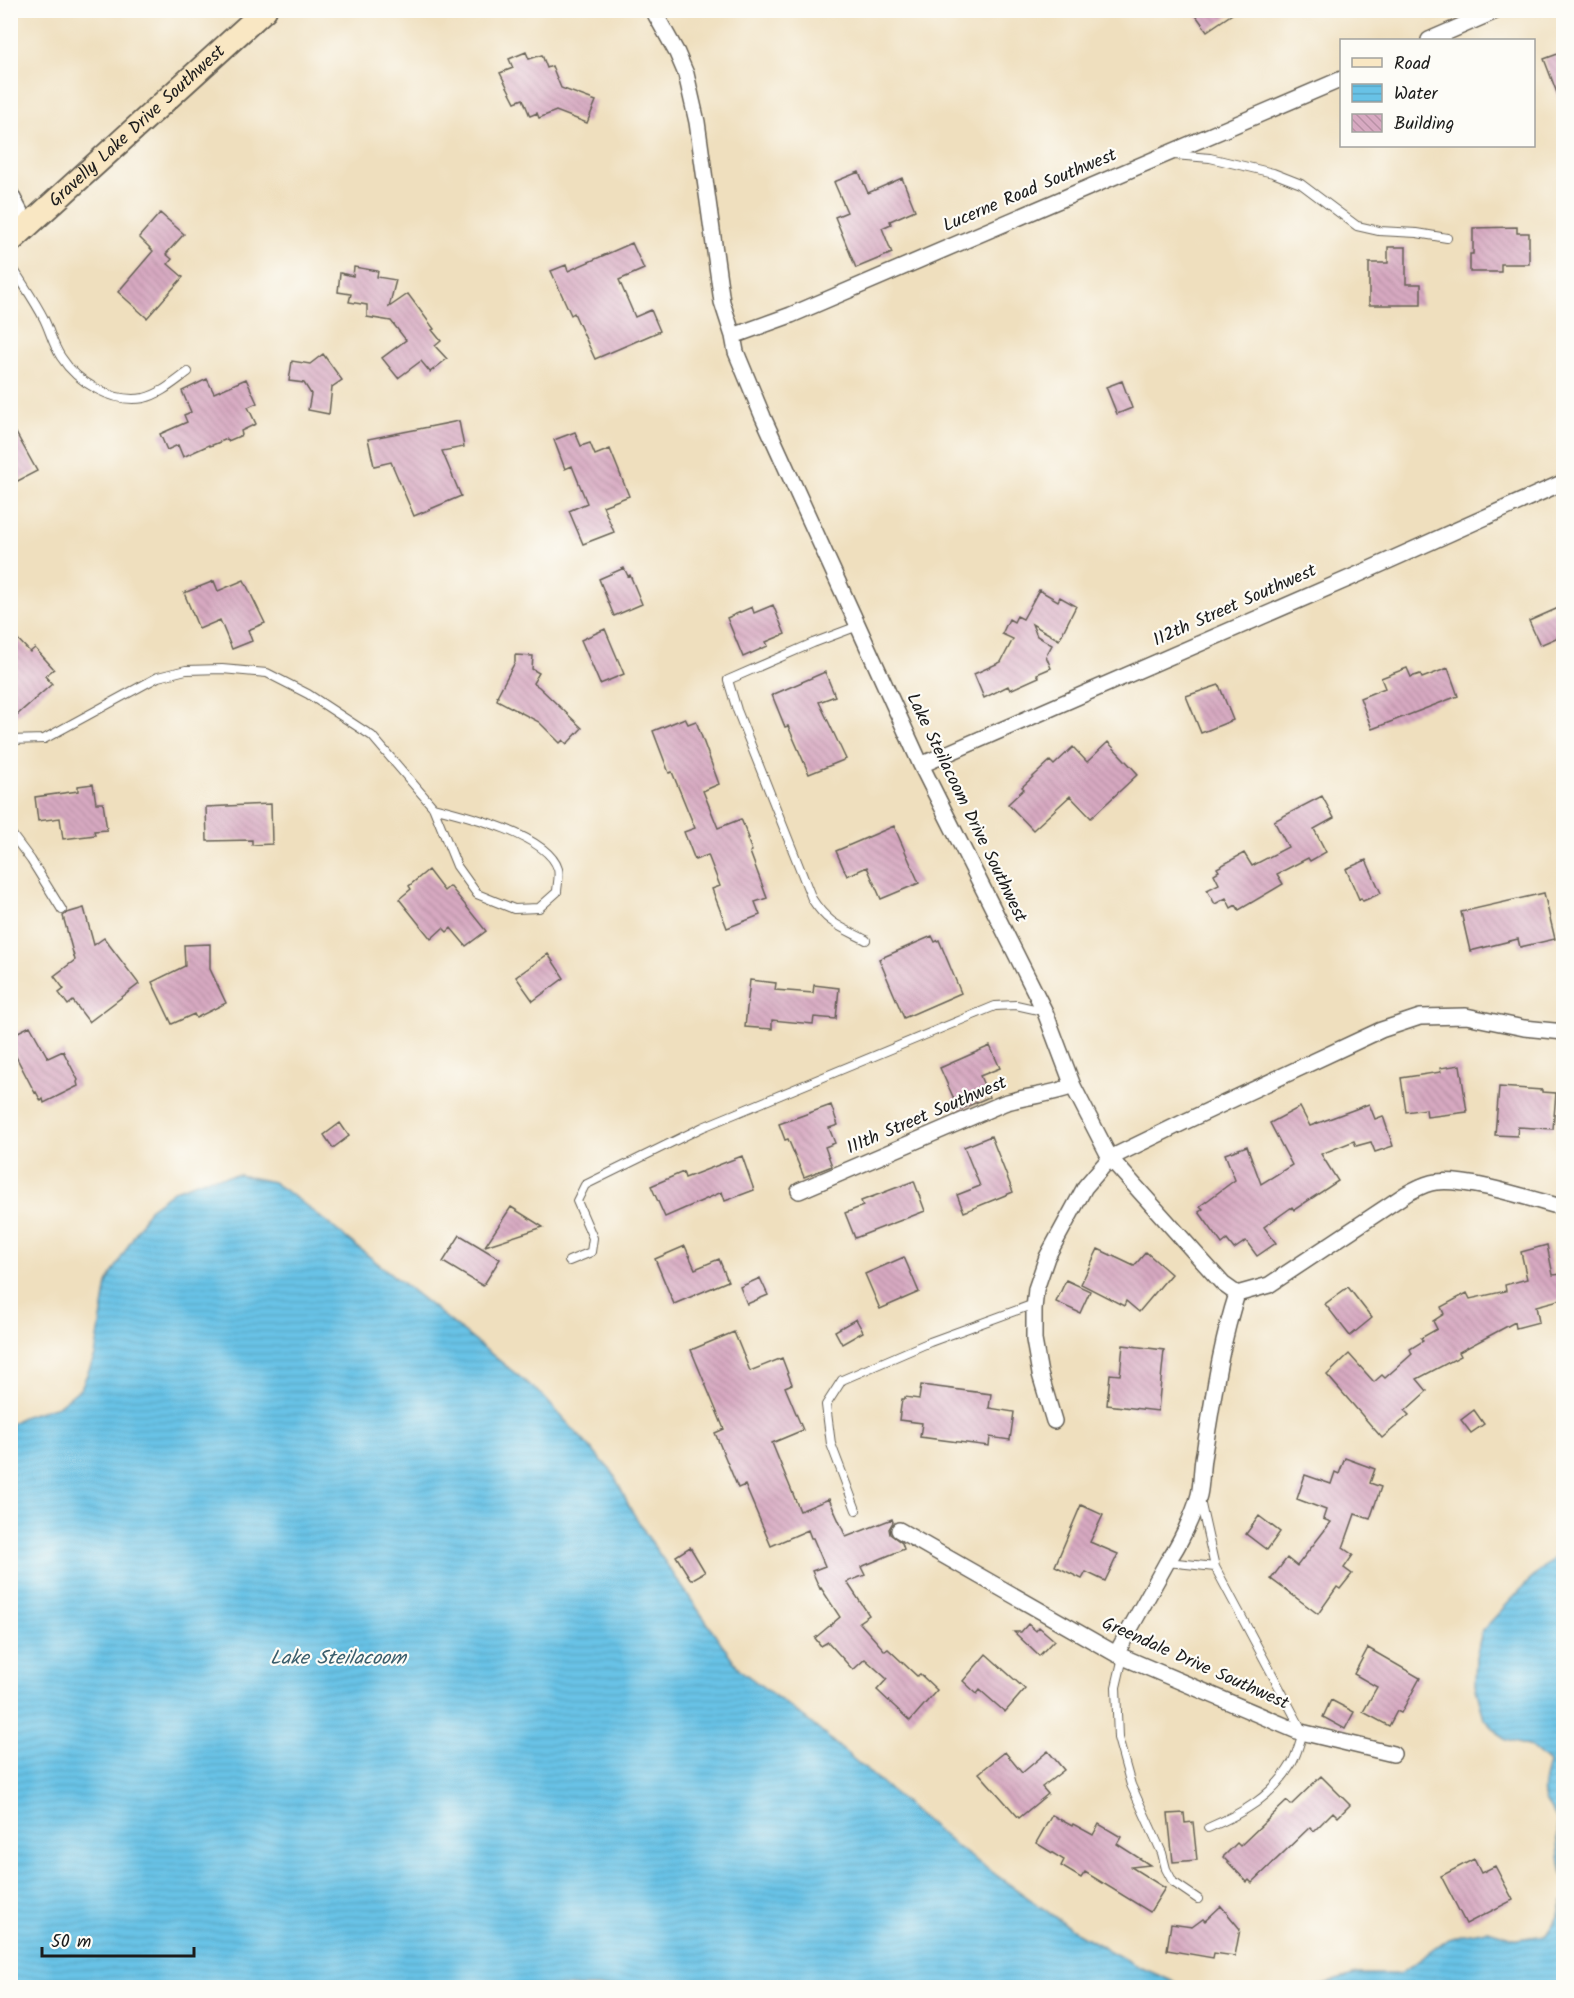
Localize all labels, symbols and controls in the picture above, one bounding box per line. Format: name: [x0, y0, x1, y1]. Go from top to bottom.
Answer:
street label: Gravelly Lake Drive Southwest: [42, 37, 233, 215]
legend: [1340, 39, 1535, 147]
text: Road: [1394, 50, 1431, 79]
text: Water: [1394, 80, 1439, 109]
text: Building: [1394, 110, 1454, 139]
street label: Lucerne Road Southwest: [938, 141, 1123, 241]
street label: 112th Street Southwest: [1149, 556, 1322, 655]
street label: Lake Steilacoom Drive Southwest: [898, 688, 1035, 929]
street label: 111th Street Southwest: [842, 1069, 1013, 1163]
street label: Greendale Drive Southwest: [1097, 1610, 1294, 1719]
water label: Lake Steilacoom: [270, 1643, 408, 1675]
scale bar: [42, 1920, 194, 1958]
text: 50 m: [51, 1928, 91, 1957]

